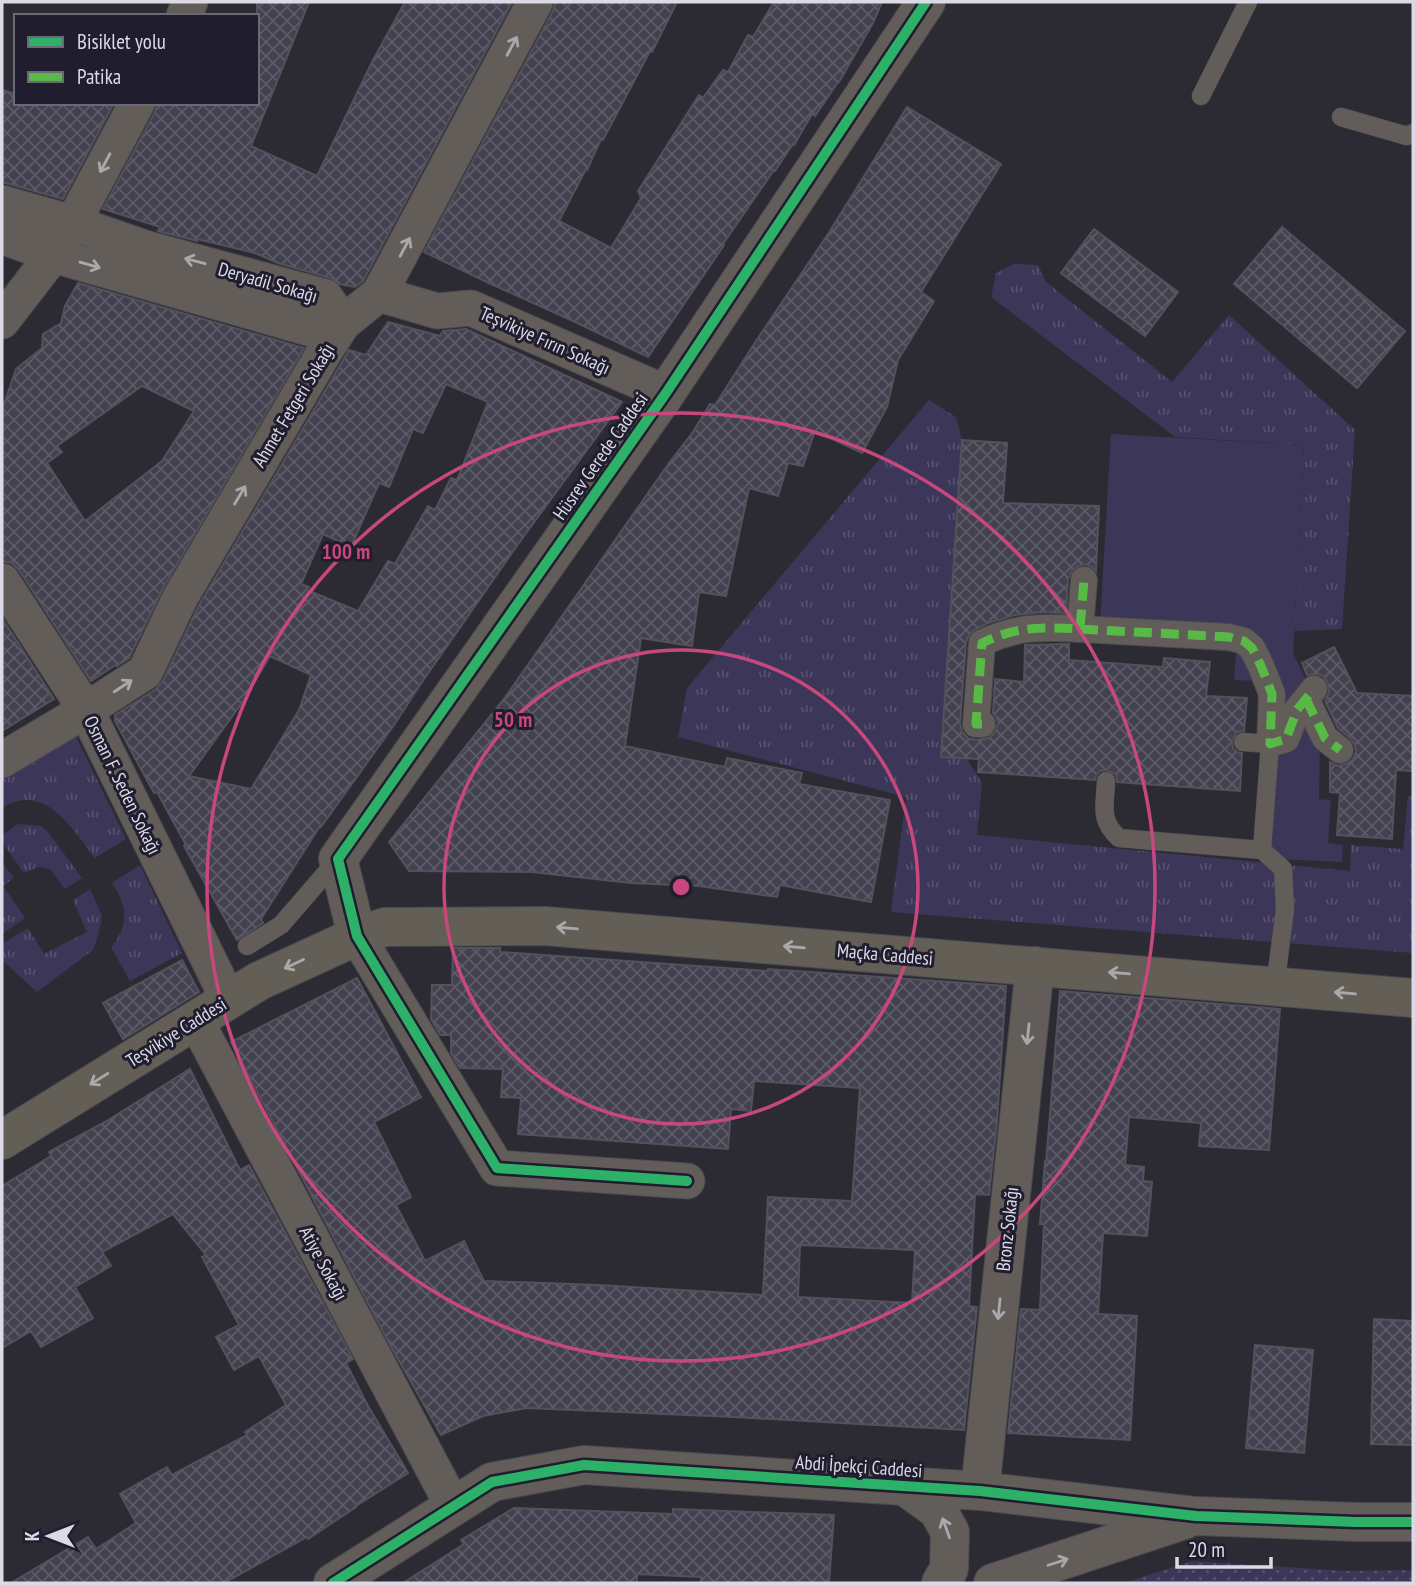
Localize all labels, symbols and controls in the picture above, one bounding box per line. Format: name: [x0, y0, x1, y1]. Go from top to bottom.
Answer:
legend: [14, 14, 259, 105]
text: Bisiklet yolu: [77, 28, 166, 55]
one-way arrow: [505, 36, 519, 57]
text: Patika: [77, 63, 121, 90]
one-way arrow: [98, 153, 112, 173]
one-way arrow: [399, 237, 412, 258]
one-way arrow: [184, 254, 206, 267]
street label: Deryadil Sokağı: [216, 256, 320, 308]
one-way arrow: [79, 260, 101, 273]
street label: Teşvikiye Fırın Sokağı: [476, 301, 614, 379]
street label: Ahmet Fetgeri Sokağı: [246, 339, 340, 471]
street label: Hüsrev Gerede Caddesi: [547, 388, 653, 524]
one-way arrow: [233, 486, 247, 506]
text: 100 m: [322, 538, 370, 565]
one-way arrow: [112, 679, 132, 693]
text: 50 m: [494, 706, 532, 733]
street label: Osman F. Seden Sokağı: [79, 712, 167, 858]
centre of rings: [669, 875, 693, 899]
one-way arrow: [557, 921, 579, 934]
street label: Maçka Caddesi: [836, 938, 934, 970]
one-way arrow: [783, 940, 806, 953]
one-way arrow: [284, 958, 306, 971]
one-way arrow: [1108, 966, 1130, 979]
one-way arrow: [1334, 986, 1357, 999]
street label: Teşvikiye Caddesi: [121, 992, 231, 1072]
one-way arrow: [1021, 1022, 1034, 1045]
one-way arrow: [89, 1073, 109, 1087]
street label: Bronz Sokağı: [991, 1186, 1023, 1272]
street label: Atiye Sokağı: [294, 1222, 354, 1304]
one-way arrow: [992, 1297, 1005, 1320]
street label: Abdi İpekçi Caddesi: [795, 1450, 923, 1482]
north arrow: [14, 1501, 84, 1571]
one-way arrow: [939, 1518, 951, 1539]
scale bar: [1177, 1526, 1272, 1570]
text: K: [20, 1531, 44, 1541]
text: 20 m: [1188, 1536, 1225, 1563]
one-way arrow: [1046, 1555, 1068, 1567]

